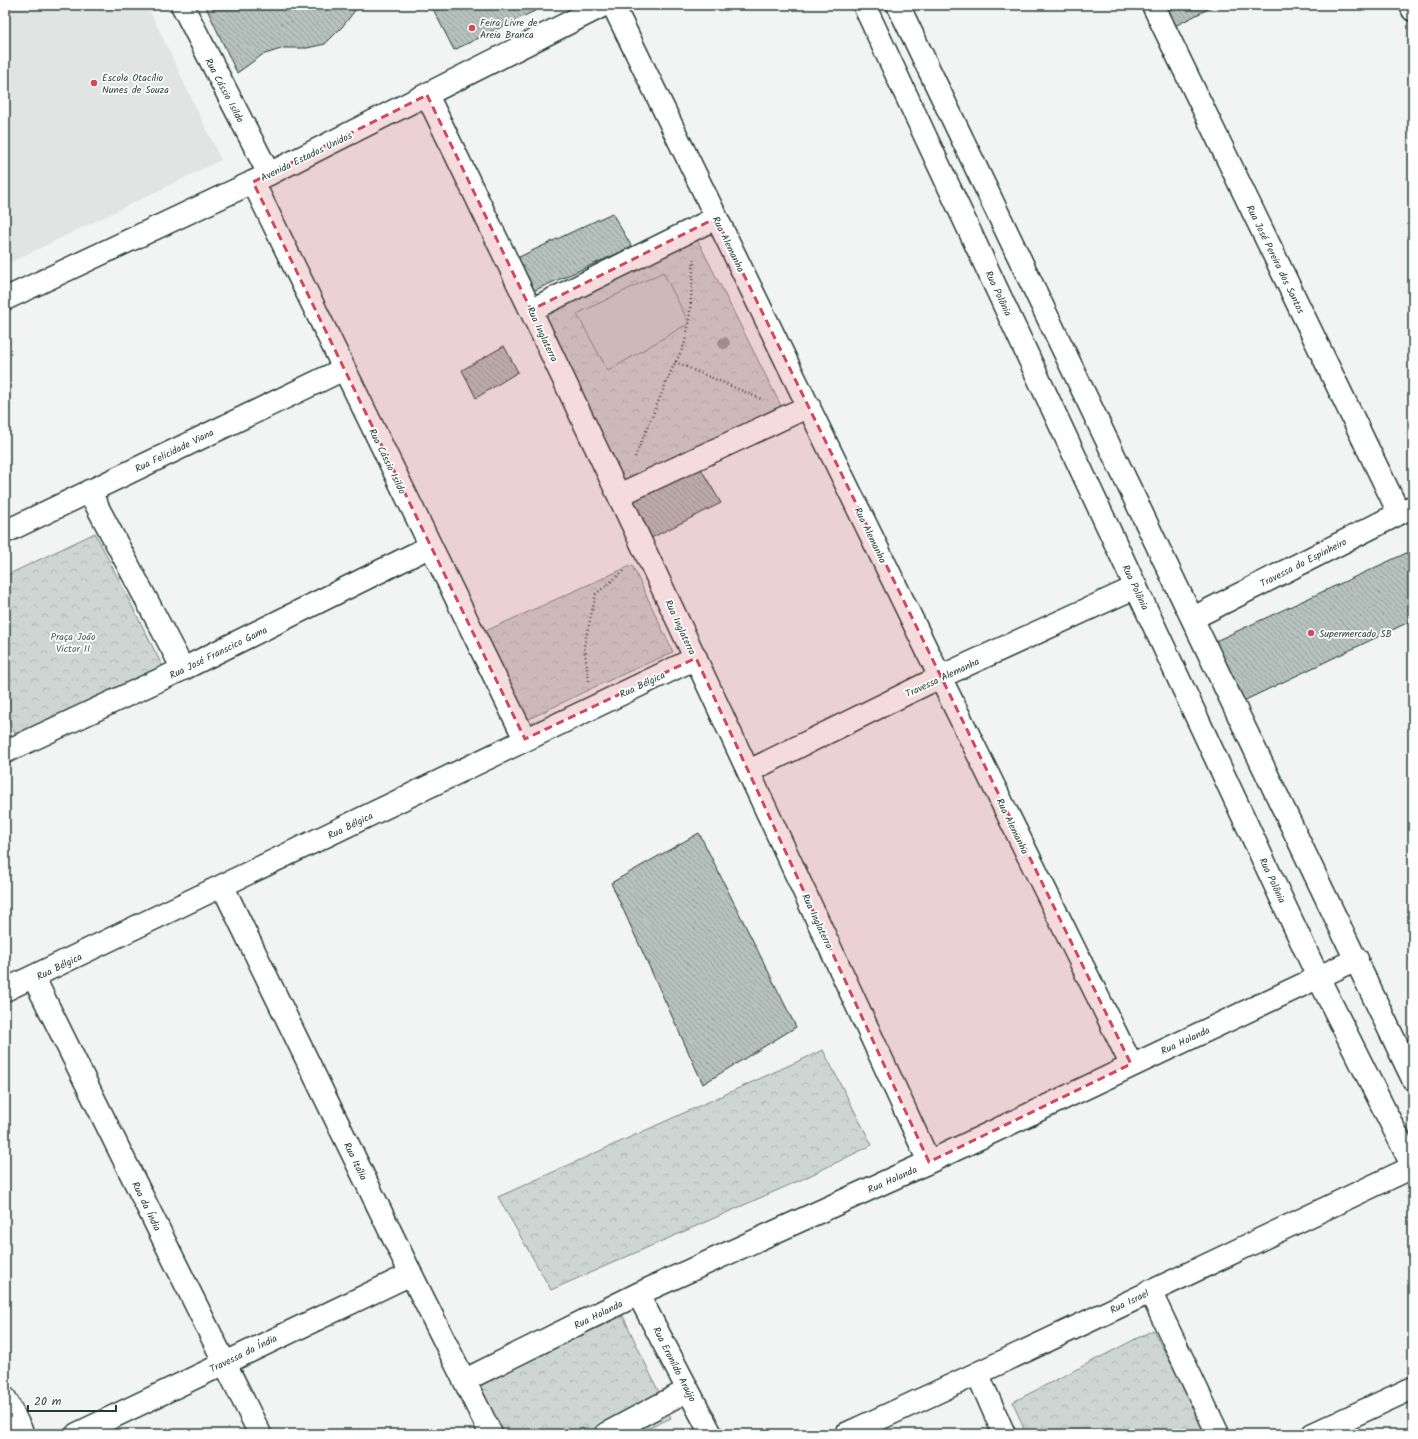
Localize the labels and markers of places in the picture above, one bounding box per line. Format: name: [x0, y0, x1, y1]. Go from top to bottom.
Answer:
place label: Feira Livre de Areia Branca: [480, 15, 538, 43]
marker: Feira Livre de Areia Branca: [467, 23, 477, 33]
place label: Escola Otacílio Nunes de Souza: [102, 70, 169, 98]
marker: Escola Otacílio Nunes de Souza: [89, 78, 99, 88]
place label: Supermercado SB: [1319, 626, 1392, 642]
marker: Supermercado SB: [1306, 628, 1316, 638]

